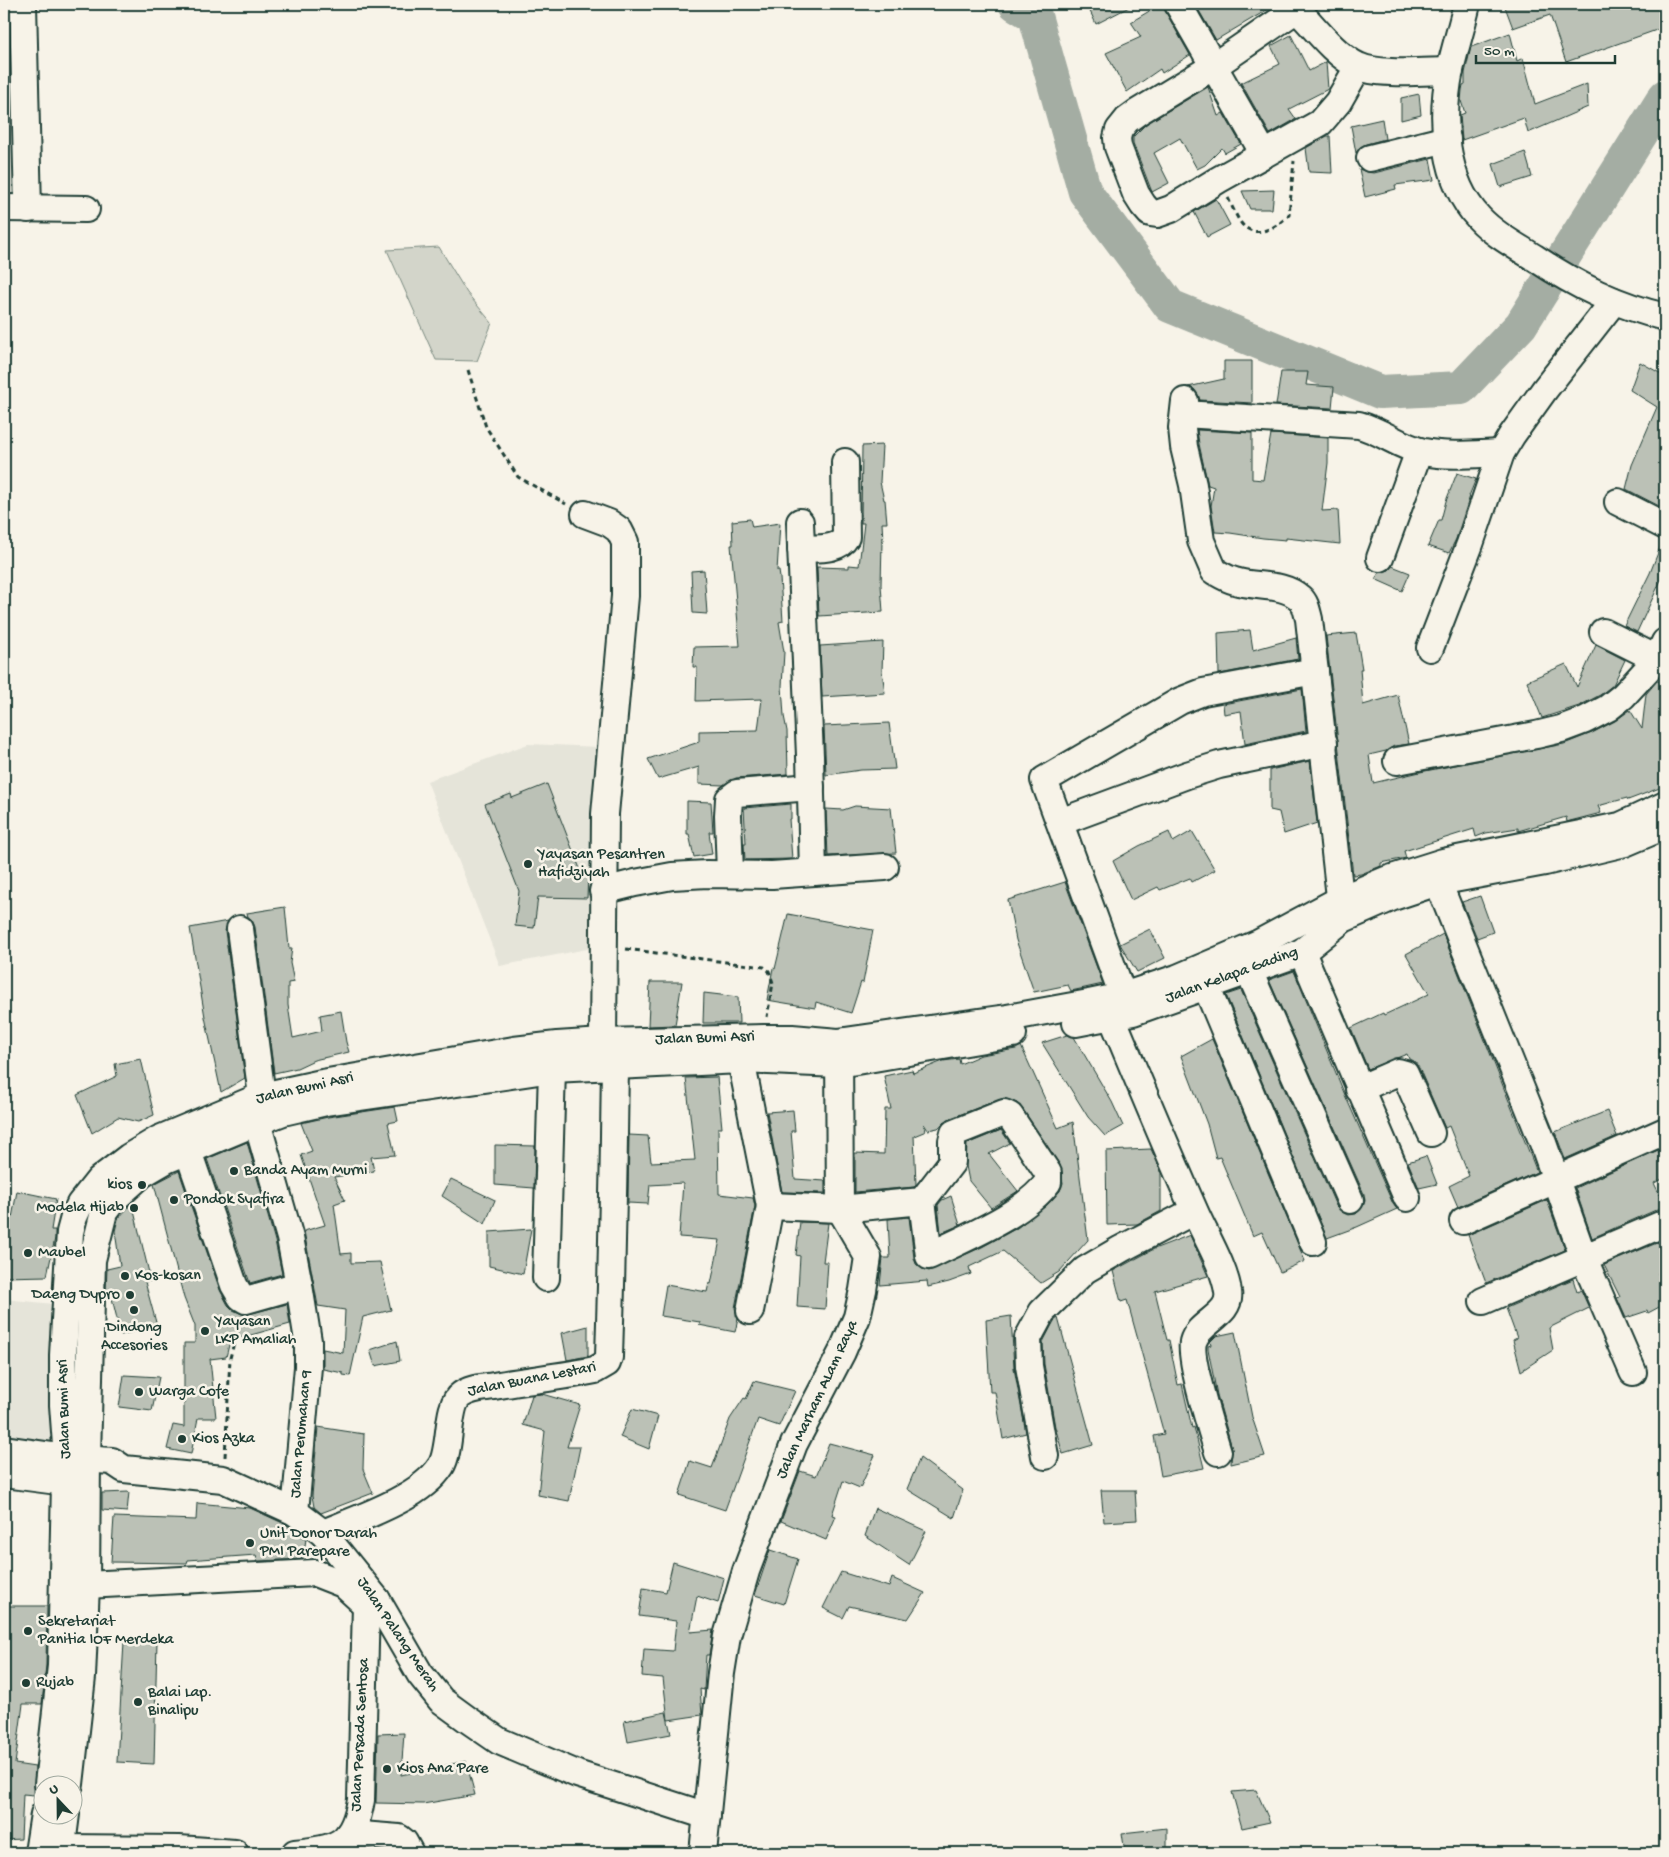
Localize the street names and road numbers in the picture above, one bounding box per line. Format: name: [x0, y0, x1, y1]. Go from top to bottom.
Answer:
street label: Jalan Kelapa Gading: [1163, 943, 1301, 1009]
street label: Jalan Bumi Asri: [655, 1028, 755, 1050]
street label: Jalan Bumi Asri: [254, 1069, 356, 1109]
street label: Jalan Marham ALam Raya: [773, 1317, 864, 1482]
street label: Jalan Buana Lestari: [466, 1358, 598, 1402]
street label: Jalan Bumi Asri: [54, 1359, 76, 1459]
street label: Jalan Perumahan 9: [287, 1369, 317, 1499]
street label: Jalan Palang Merah: [352, 1574, 443, 1696]
street label: Jalan Persada Sentosa: [347, 1657, 375, 1812]

